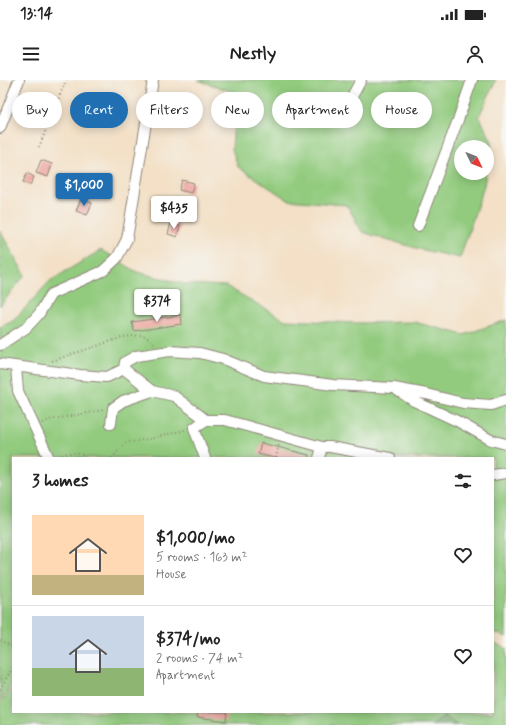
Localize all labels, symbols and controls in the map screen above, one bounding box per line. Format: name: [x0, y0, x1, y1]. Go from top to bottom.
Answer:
text: 13:14: [20, 4, 53, 24]
text: Nestly: [230, 42, 276, 66]
icon: menu: [20, 43, 42, 65]
icon: person: [464, 43, 486, 65]
chip: Buy: [12, 92, 62, 128]
chip: Rent: [70, 92, 128, 128]
chip: Filters: [136, 92, 203, 128]
chip: New: [211, 92, 264, 128]
chip: Apartment: [272, 92, 363, 128]
chip: House: [371, 92, 432, 128]
north arrow: [454, 140, 494, 180]
map controls: [454, 140, 494, 180]
pin: $1,000: [51, 173, 117, 207]
text: $1,000: [65, 177, 103, 194]
pin: $435: [150, 196, 198, 230]
text: $435: [160, 200, 188, 217]
pin: $374: [133, 289, 181, 323]
text: $374: [143, 293, 171, 310]
text: 3 homes: [32, 470, 89, 492]
icon: filters: [452, 470, 474, 492]
text: $1,000/mo: [156, 527, 235, 549]
icon: home: [64, 531, 112, 579]
icon: heart: [452, 544, 474, 566]
text: 5 rooms · 163 m²: [156, 549, 247, 566]
text: House: [156, 566, 187, 583]
text: $374/mo: [156, 628, 220, 650]
icon: home: [64, 632, 112, 680]
icon: heart: [452, 645, 474, 667]
text: 2 rooms · 74 m²: [156, 650, 243, 667]
text: Apartment: [156, 667, 215, 684]

